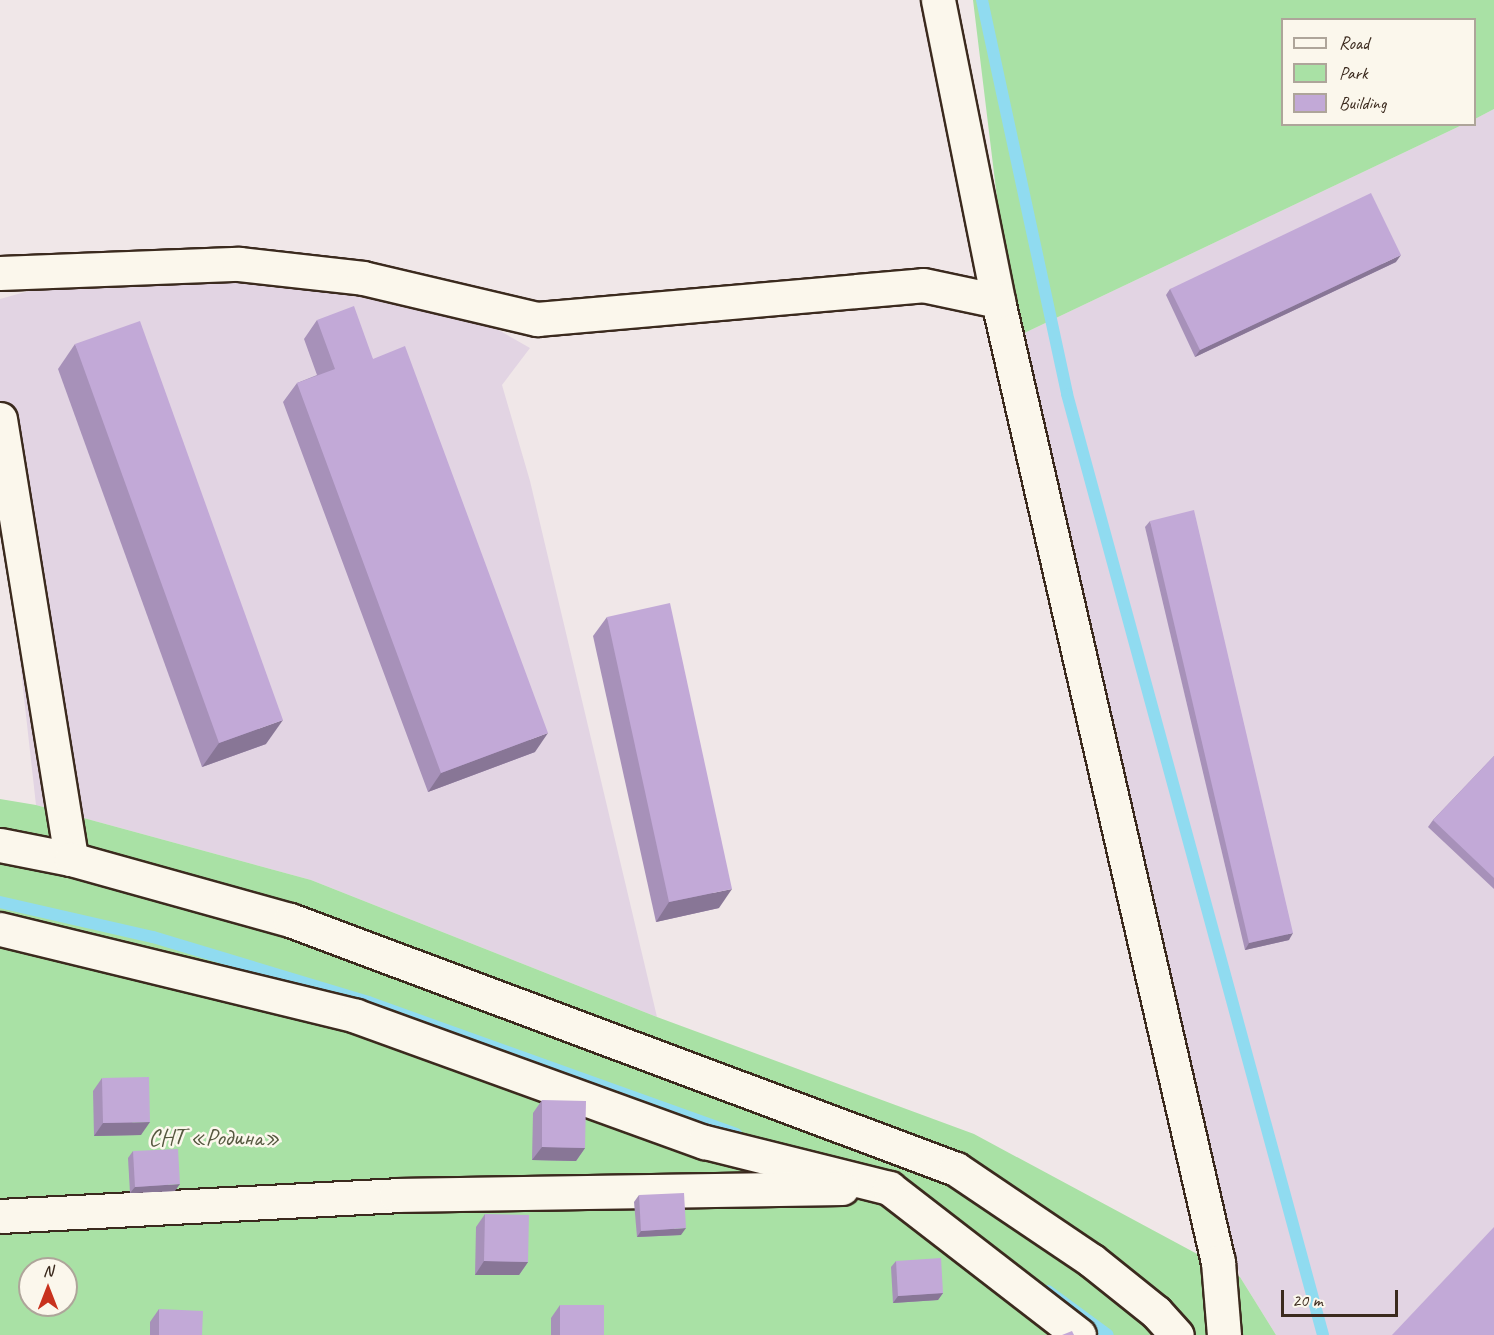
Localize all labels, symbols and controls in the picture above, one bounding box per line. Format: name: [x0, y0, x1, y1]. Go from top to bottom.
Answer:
legend: [1281, 18, 1476, 126]
text: Road: [1339, 32, 1369, 54]
text: Park: [1339, 62, 1368, 84]
text: Building: [1339, 92, 1386, 114]
park label: СНТ «Родина»: [148, 1124, 280, 1152]
north arrow: [18, 1257, 78, 1317]
text: N: [43, 1261, 53, 1281]
scale bar: [1284, 1278, 1401, 1316]
text: 20 m: [1292, 1289, 1323, 1311]

